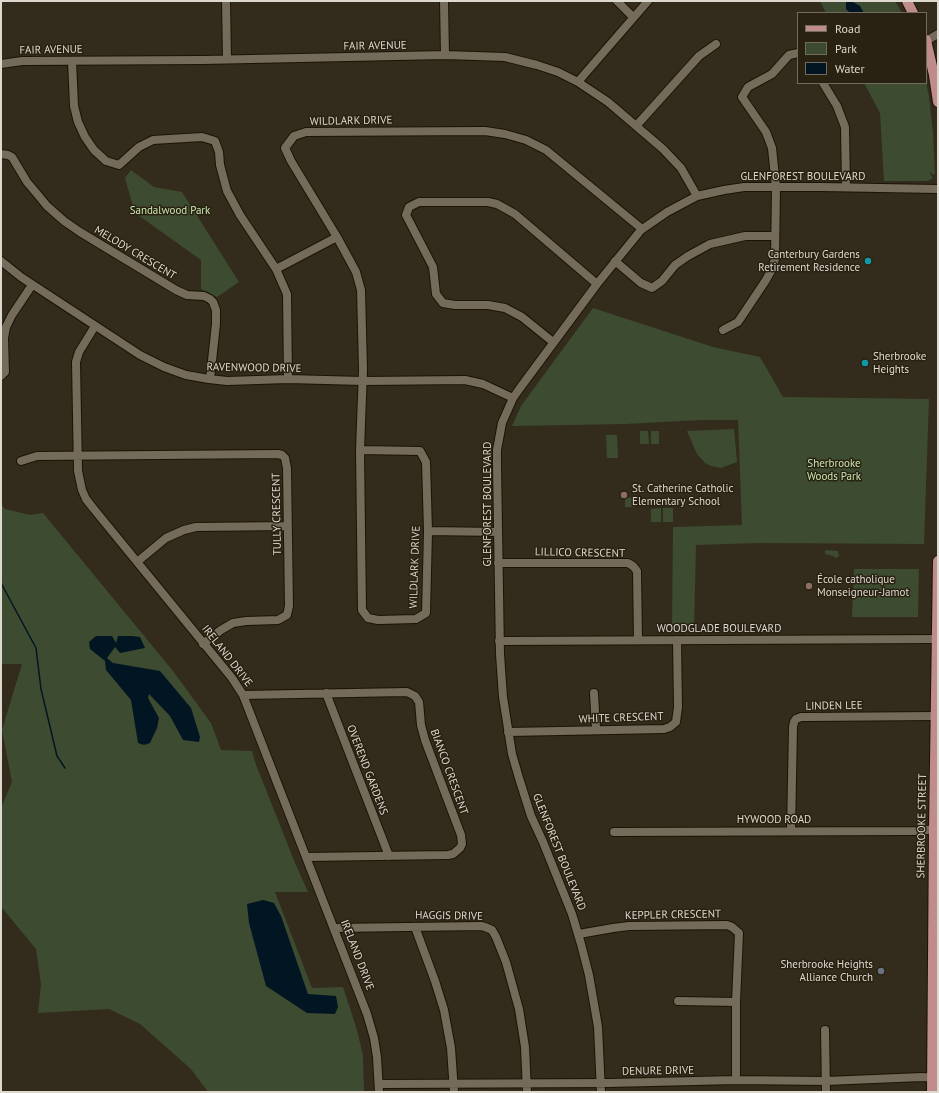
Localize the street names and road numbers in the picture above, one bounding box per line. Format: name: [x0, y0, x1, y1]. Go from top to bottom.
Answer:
street label: FAIR AVENUE: [343, 39, 407, 53]
street label: FAIR AVENUE: [19, 43, 83, 57]
street label: WILDLARK DRIVE: [310, 114, 392, 128]
street label: GLENFOREST BOULEVARD: [741, 170, 865, 184]
street label: MELODY CRESCENT: [92, 223, 178, 283]
street label: RAVENWOOD DRIVE: [206, 361, 302, 375]
street label: GLENFOREST BOULEVARD: [481, 442, 495, 566]
street label: TULLY CRESCENT: [270, 472, 284, 556]
street label: WILDLARK DRIVE: [407, 525, 423, 609]
street label: LILLICO CRESCENT: [535, 546, 625, 560]
street label: WOODGLADE BOULEVARD: [657, 622, 781, 636]
street label: IRELAND DRIVE: [199, 623, 255, 689]
street label: LINDEN LEE: [805, 699, 863, 713]
street label: WHITE CRESCENT: [578, 710, 664, 726]
street label: OVEREND GARDENS: [344, 723, 390, 817]
street label: BIANCO CRESCENT: [427, 727, 471, 817]
street label: SHERBROOKE STREET: [914, 773, 930, 879]
street label: GLENFOREST BOULEVARD: [529, 792, 589, 912]
street label: HYWOOD ROAD: [737, 813, 811, 827]
street label: KEPPLER CRESCENT: [625, 908, 721, 922]
street label: HAGGIS DRIVE: [415, 909, 483, 923]
street label: IRELAND DRIVE: [337, 918, 377, 992]
street label: DENURE DRIVE: [622, 1064, 694, 1078]

